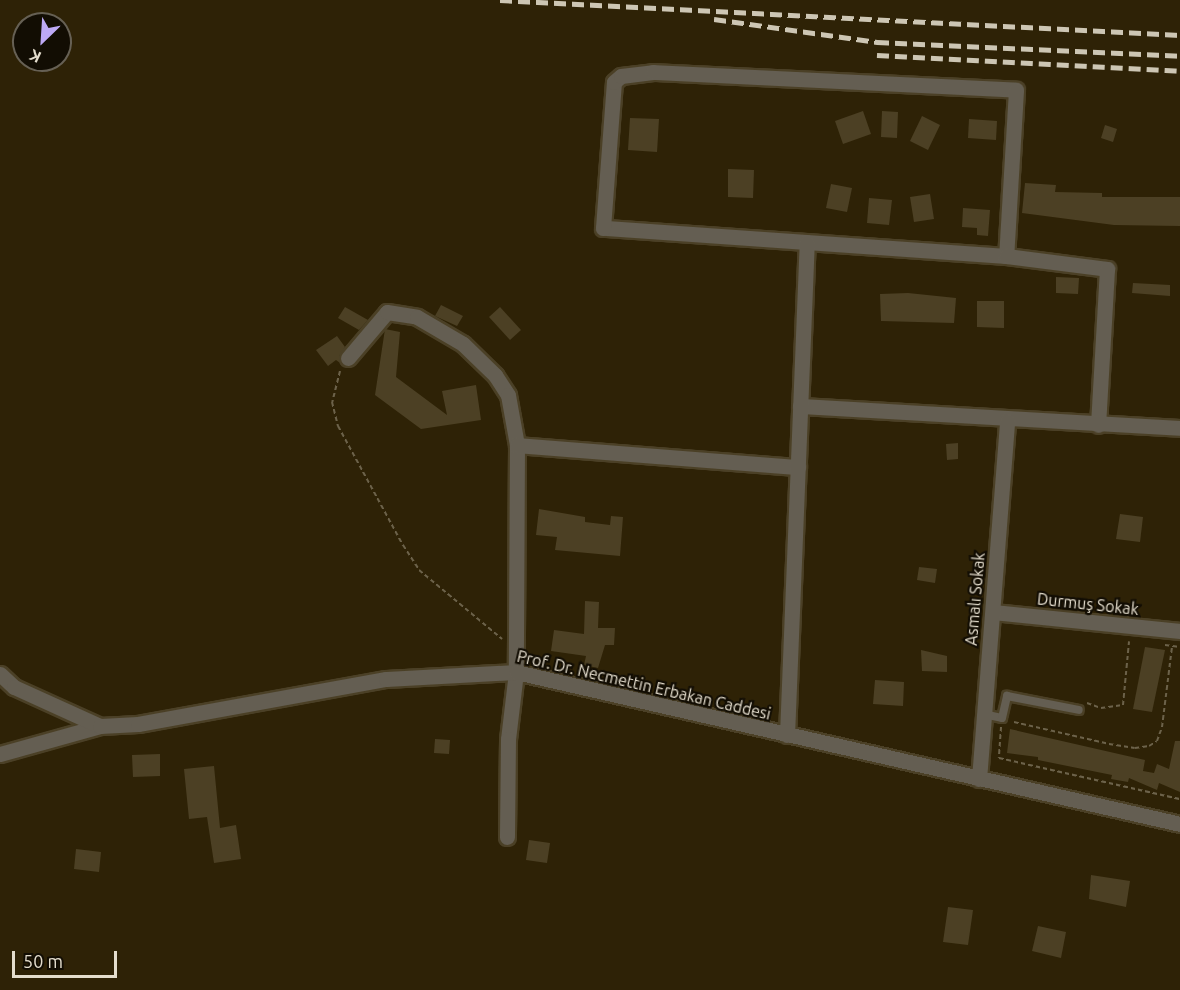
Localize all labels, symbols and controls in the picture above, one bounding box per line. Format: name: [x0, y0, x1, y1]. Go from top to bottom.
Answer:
north arrow: [12, 12, 72, 72]
text: K: [27, 46, 44, 67]
street label: Asmalı Sokak: [961, 552, 989, 646]
street label: Durmuş Sokak: [1036, 589, 1140, 619]
street label: Prof. Dr. Necmettin Erbakan Caddesi: [515, 646, 773, 724]
scale bar: [15, 939, 120, 977]
text: 50 m: [23, 951, 63, 971]

